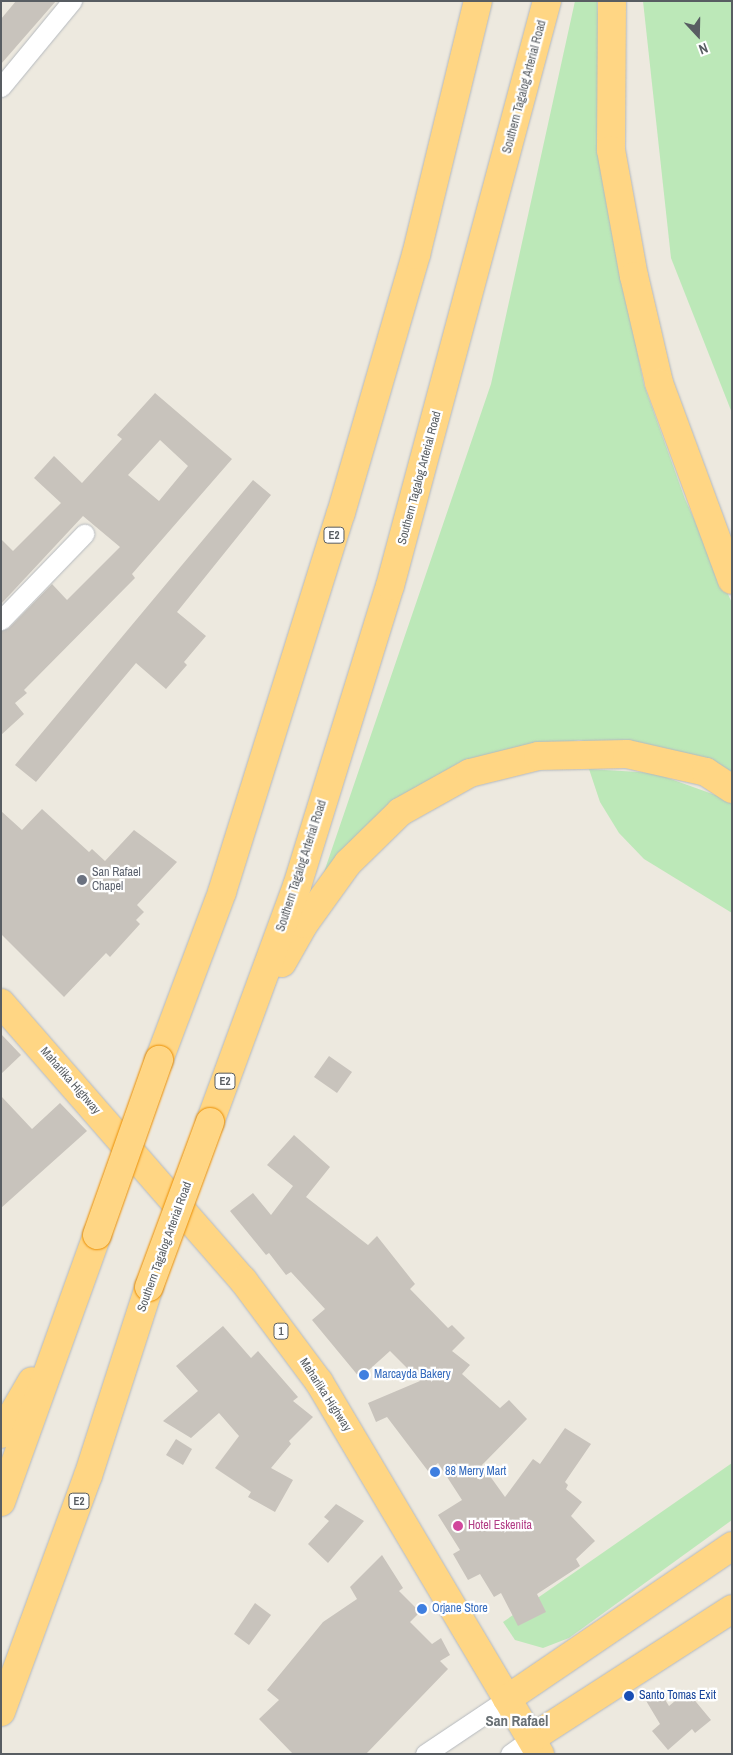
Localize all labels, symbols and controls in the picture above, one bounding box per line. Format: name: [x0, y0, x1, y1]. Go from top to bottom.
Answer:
north arrow: [673, 10, 723, 60]
street label: Southern Tagalog Arterial Road: [500, 18, 550, 156]
text: N: [696, 39, 710, 59]
street label: Southern Tagalog Arterial Road: [395, 409, 445, 547]
road number: E2: [323, 526, 345, 544]
street label: Southern Tagalog Arterial Road: [274, 798, 330, 934]
place label: San Rafael Chapel: [92, 866, 141, 894]
marker: San Rafael Chapel: [76, 874, 88, 886]
street label: Maharlika Highway: [37, 1044, 103, 1118]
road number: E2: [214, 1072, 236, 1090]
street label: Southern Tagalog Arterial Road: [135, 1180, 195, 1314]
road number: 1: [272, 1322, 290, 1340]
street label: Maharlika Highway: [296, 1356, 354, 1434]
place label: Marcayda Bakery: [374, 1368, 451, 1382]
marker: Marcayda Bakery: [358, 1369, 370, 1381]
place label: 88 Merry Mart: [445, 1465, 506, 1479]
marker: 88 Merry Mart: [429, 1466, 441, 1478]
road number: E2: [68, 1492, 90, 1510]
place label: Hotel Eskenita: [468, 1519, 532, 1533]
marker: Hotel Eskenita: [452, 1520, 464, 1532]
place label: Orjane Store: [432, 1602, 488, 1616]
marker: Orjane Store: [416, 1603, 428, 1615]
place label: Santo Tomas Exit: [639, 1689, 716, 1703]
marker: Santo Tomas Exit: [623, 1690, 635, 1702]
district label: San Rafael: [486, 1712, 548, 1730]

